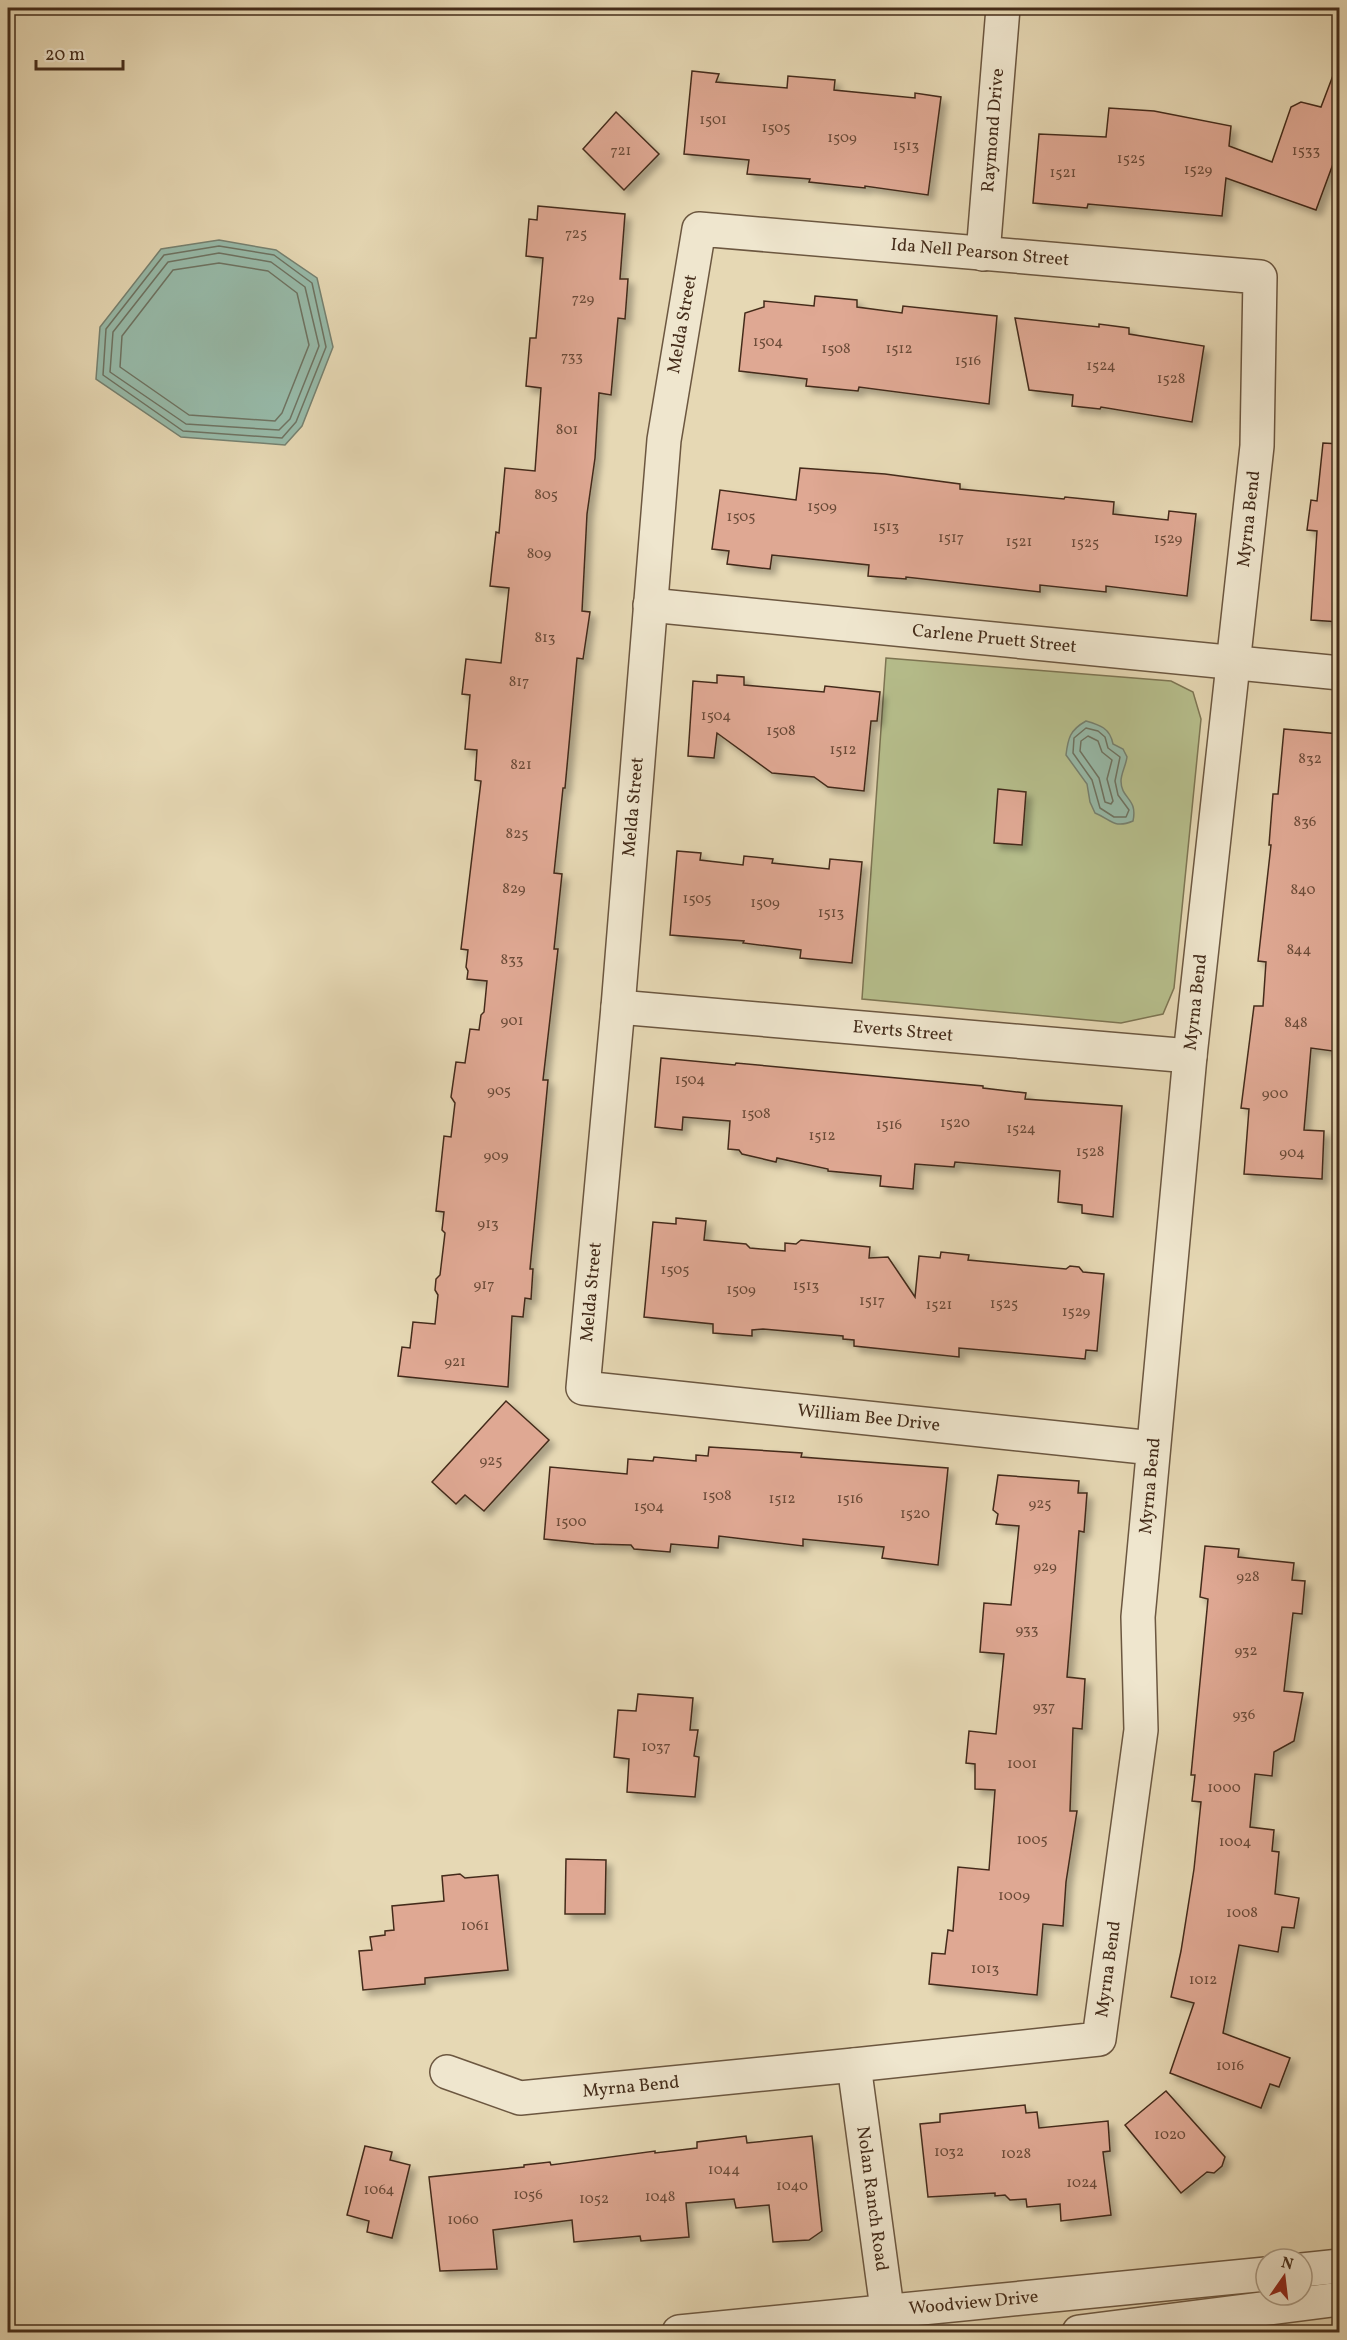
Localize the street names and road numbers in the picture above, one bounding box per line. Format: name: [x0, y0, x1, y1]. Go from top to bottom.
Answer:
street label: Raymond Drive: [976, 67, 1011, 193]
street label: Ida Nell Pearson Street: [890, 233, 1070, 273]
street label: Melda Street: [662, 272, 704, 376]
street label: Myrna Bend: [1231, 469, 1267, 569]
street label: Carlene Pruett Street: [911, 618, 1078, 659]
street label: Melda Street: [617, 756, 651, 858]
street label: Myrna Bend: [1178, 952, 1214, 1052]
street label: Everts Street: [852, 1015, 954, 1048]
street label: Melda Street: [575, 1241, 609, 1343]
street label: William Bee Drive: [796, 1398, 941, 1438]
street label: Myrna Bend: [1133, 1436, 1167, 1535]
street label: Myrna Bend: [1090, 1919, 1127, 2019]
street label: Myrna Bend: [581, 2070, 681, 2104]
street label: Nolan Ranch Road: [850, 2125, 894, 2273]
street label: Woodview Drive: [908, 2284, 1040, 2321]

